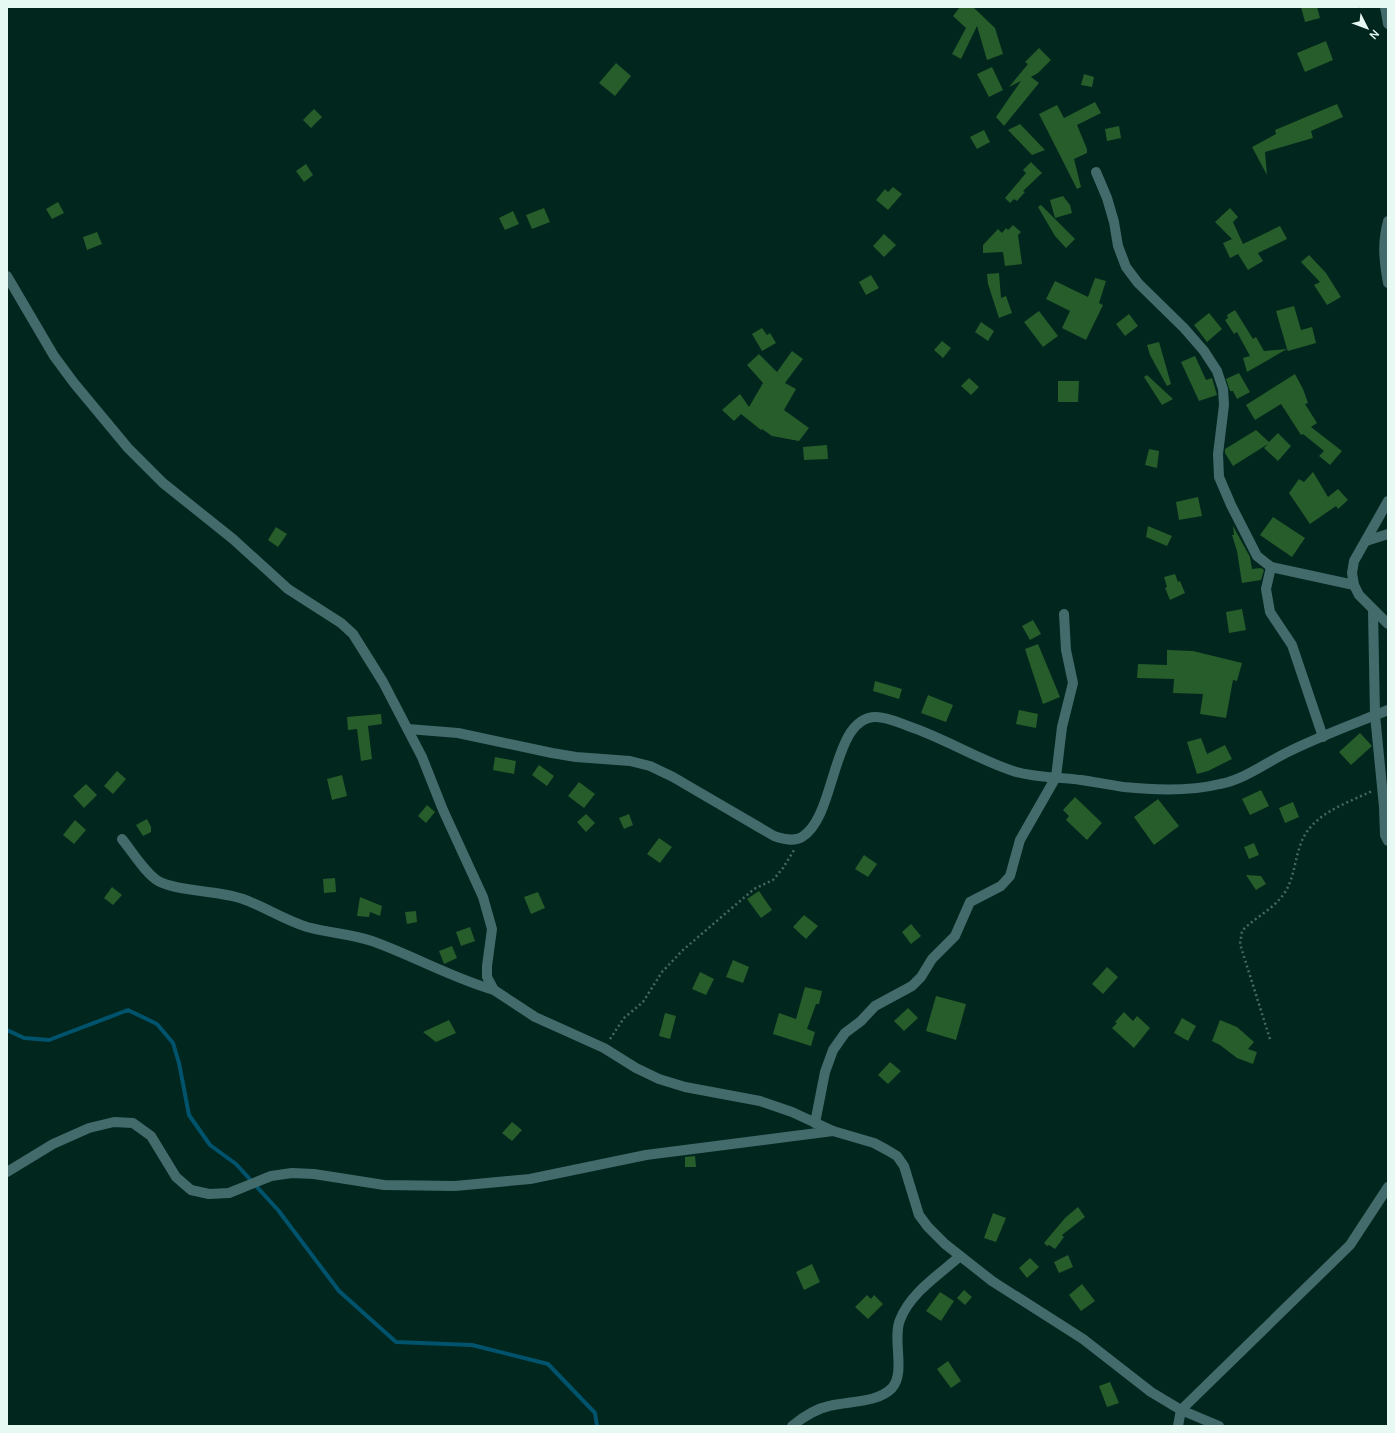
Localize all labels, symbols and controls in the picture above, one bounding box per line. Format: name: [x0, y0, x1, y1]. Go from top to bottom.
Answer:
north arrow: [1347, 8, 1387, 48]
text: N: [1367, 27, 1383, 43]

